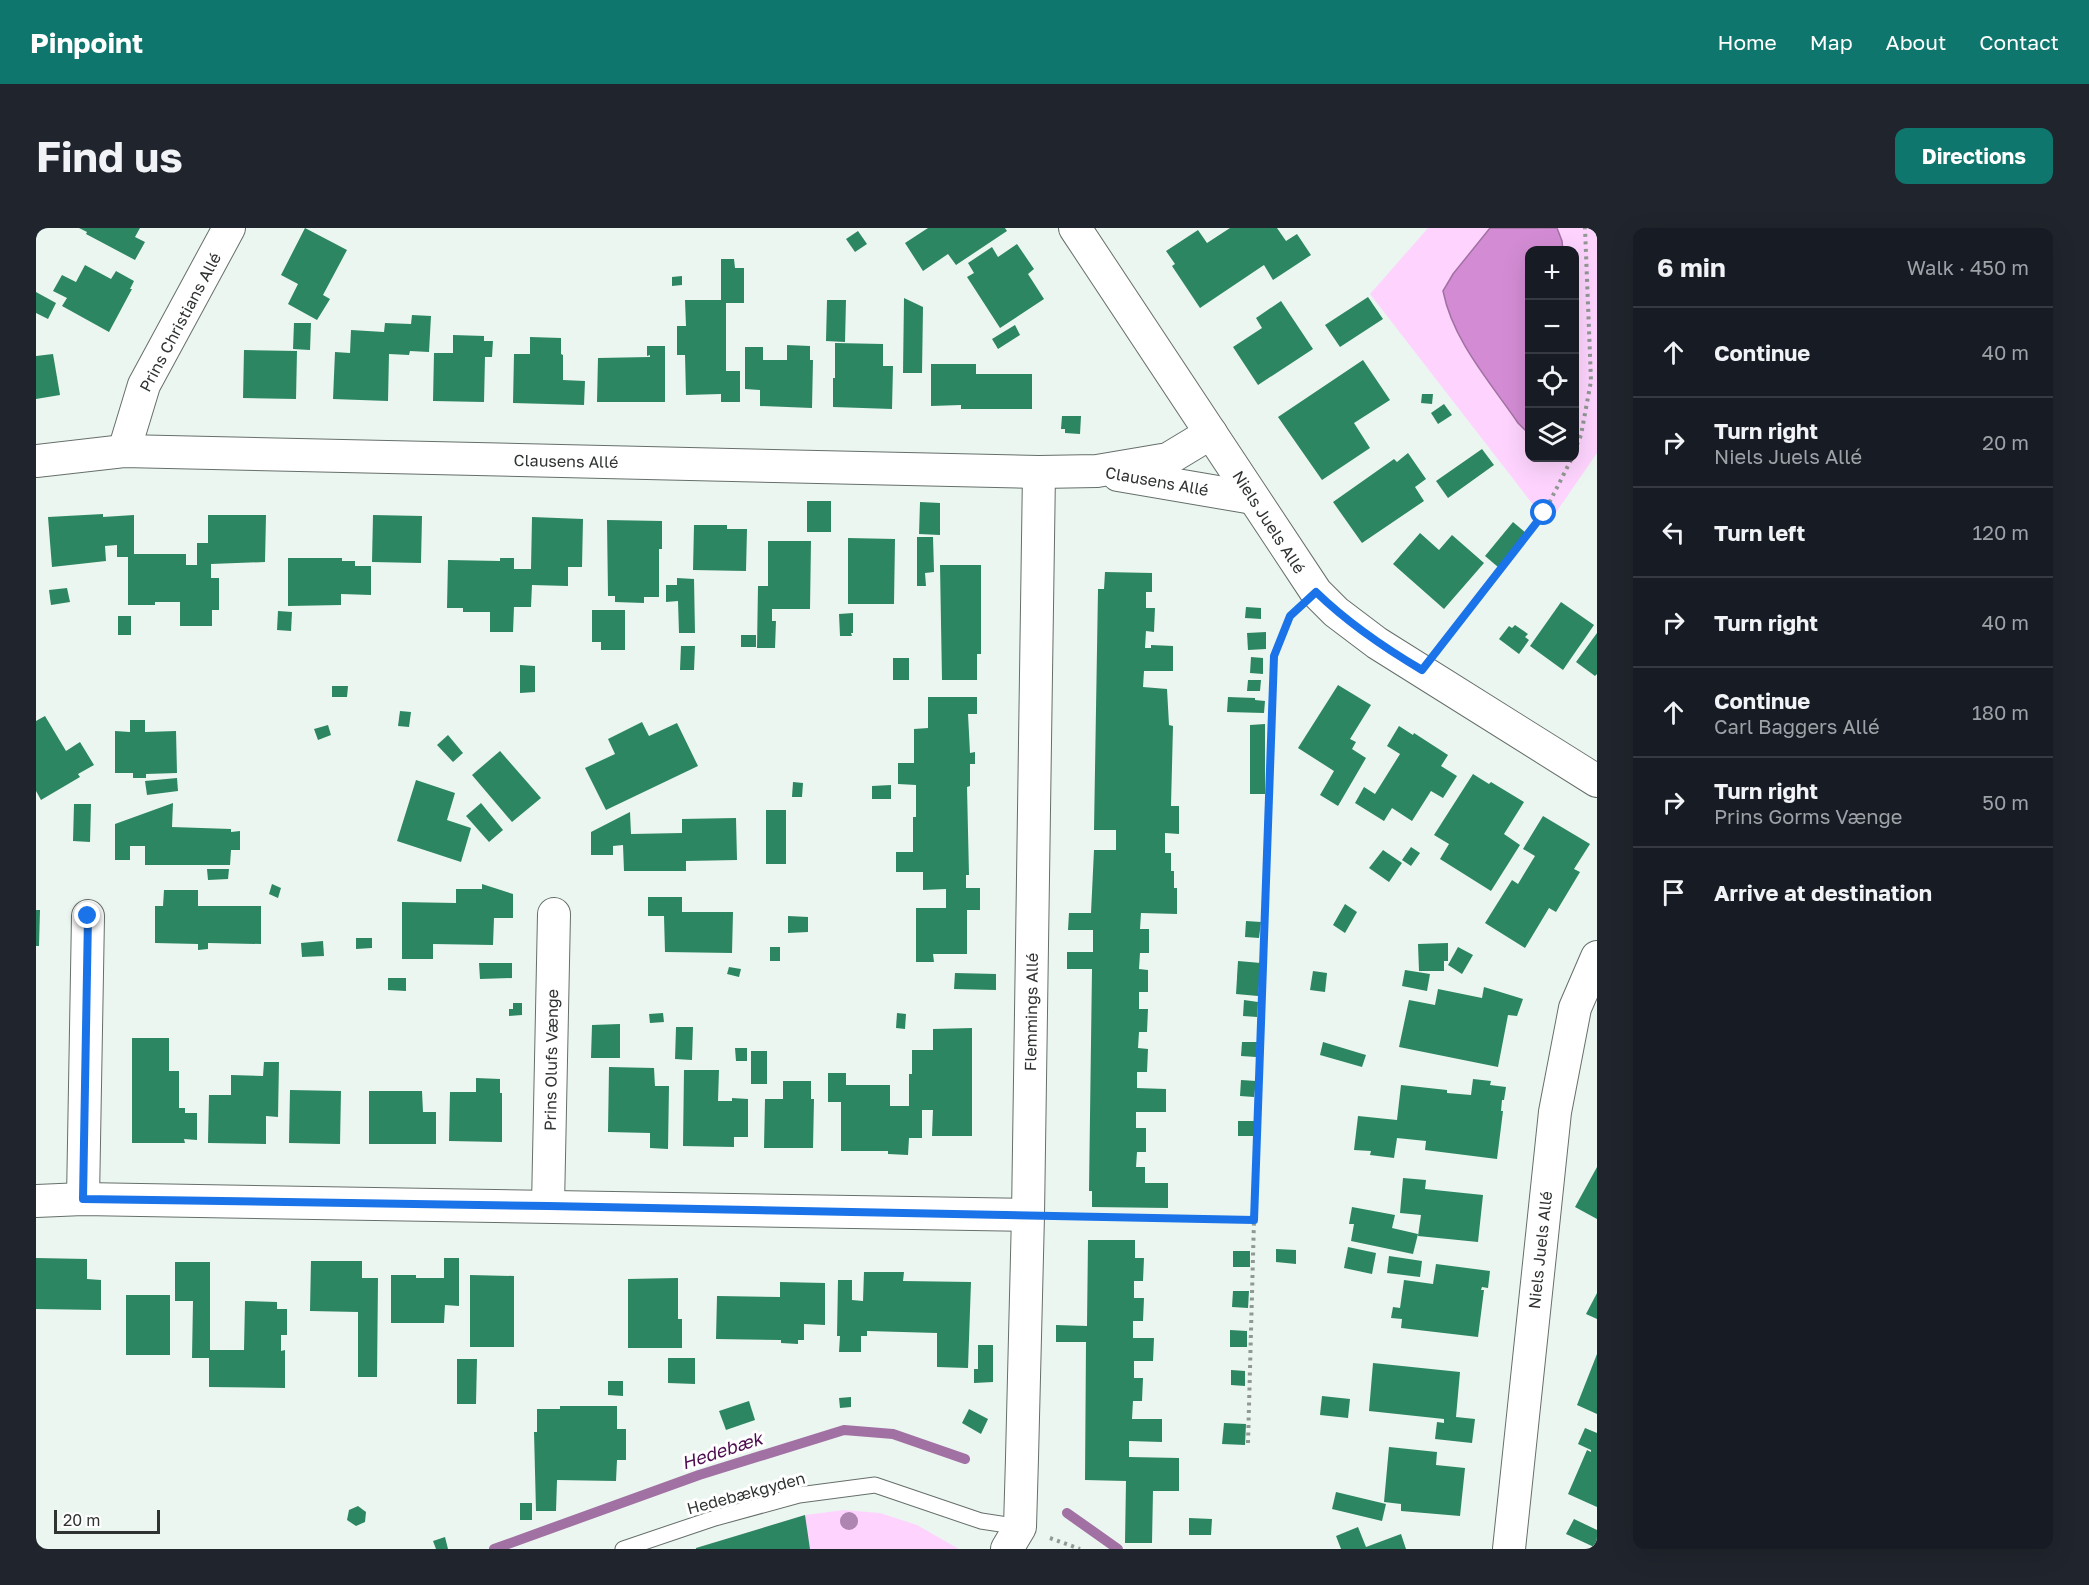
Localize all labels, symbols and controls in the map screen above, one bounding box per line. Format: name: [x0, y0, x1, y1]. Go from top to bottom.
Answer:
text: Pinpoint: [30, 26, 143, 59]
text: Home: [1717, 29, 1777, 55]
text: Map: [1810, 29, 1853, 55]
text: About: [1886, 29, 1946, 55]
text: Contact: [1979, 29, 2059, 55]
button: Directions: [1895, 128, 2053, 184]
text: Find us: [36, 131, 183, 181]
map controls: [1525, 246, 1579, 462]
button: +: [1525, 246, 1579, 300]
street label: Prins Christians Allé: [135, 249, 225, 395]
text: 6 min: [1657, 252, 1726, 283]
text: Walk · 450 m: [1907, 255, 2029, 279]
button: −: [1525, 300, 1579, 354]
icon: ahead: [1657, 336, 1690, 369]
text: Continue: [1714, 339, 1810, 366]
text: 40 m: [1982, 340, 2029, 364]
button: locate: [1525, 354, 1579, 408]
button: layers: [1525, 408, 1579, 462]
text: Turn right: [1714, 417, 1818, 444]
icon: right: [1657, 426, 1690, 459]
text: 20 m: [1982, 430, 2029, 454]
text: Niels Juels Allé: [1714, 444, 1862, 468]
street label: Clausens Allé: [514, 450, 618, 472]
street label: Clausens Allé: [1104, 462, 1210, 500]
street label: Niels Juels Allé: [1228, 467, 1310, 577]
route start: [1530, 499, 1556, 525]
icon: left: [1657, 516, 1690, 549]
text: Turn left: [1714, 519, 1805, 546]
text: 120 m: [1973, 520, 2029, 544]
icon: right: [1657, 606, 1690, 639]
text: Turn right: [1714, 609, 1818, 636]
text: 40 m: [1982, 610, 2029, 634]
text: Continue: [1714, 687, 1810, 714]
icon: ahead: [1657, 696, 1690, 729]
text: 180 m: [1972, 700, 2029, 724]
text: Carl Baggers Allé: [1714, 714, 1880, 738]
text: Turn right: [1714, 777, 1818, 804]
icon: right: [1657, 786, 1690, 819]
text: 50 m: [1982, 790, 2029, 814]
text: Prins Gorms Vænge: [1714, 804, 1902, 828]
icon: arrive: [1657, 876, 1690, 909]
text: Arrive at destination: [1714, 879, 1932, 906]
route end: [74, 902, 100, 928]
street label: Flemmings Allé: [1020, 953, 1042, 1071]
street label: Prins Olufs Vænge: [540, 989, 562, 1131]
street label: Niels Juels Allé: [1524, 1190, 1556, 1310]
water label: Hedebæk: [678, 1426, 767, 1473]
street label: Hedebækgyden: [685, 1468, 807, 1518]
scale bar: [54, 1507, 160, 1534]
text: 20 m: [63, 1510, 100, 1530]

